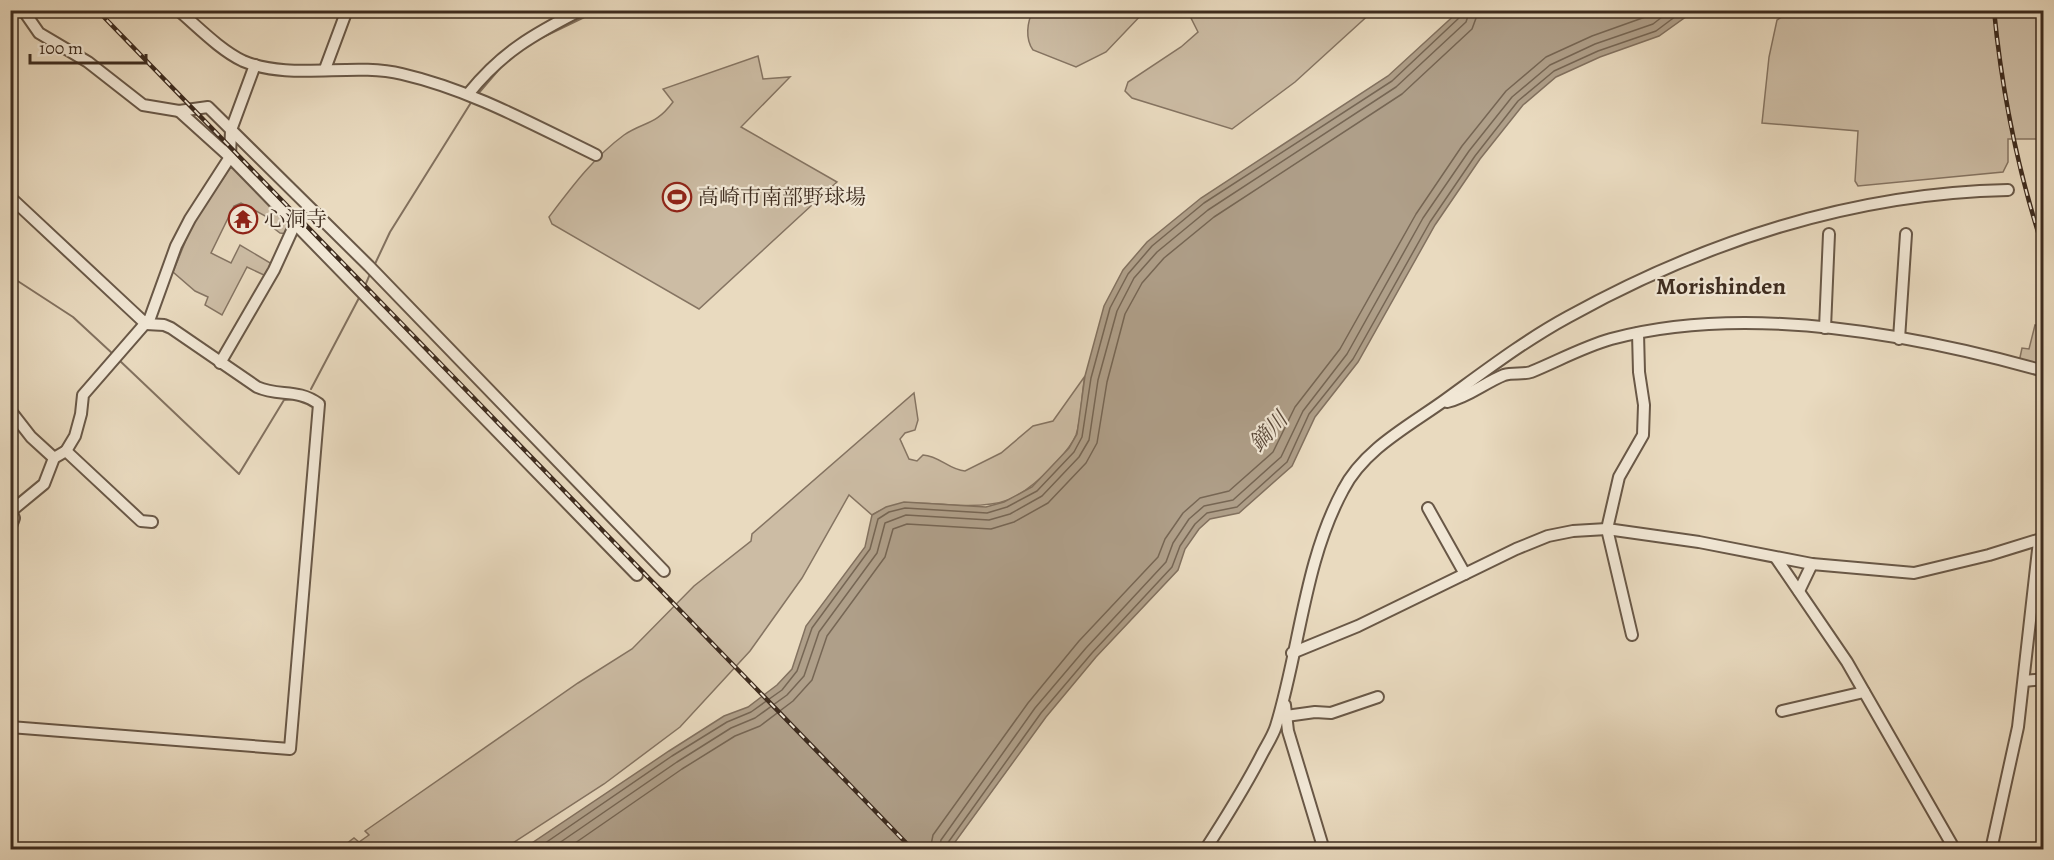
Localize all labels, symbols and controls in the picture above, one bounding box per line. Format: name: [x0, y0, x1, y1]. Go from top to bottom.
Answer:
scale bar: [30, 27, 146, 65]
text: 100 m: [39, 36, 83, 60]
sports icon: 高崎市南部野球場: [661, 181, 693, 213]
place label: 高崎市南部野球場: [698, 183, 866, 211]
temple icon: 心洞寺: [227, 203, 259, 235]
place label: 心洞寺: [264, 205, 327, 233]
district label: Morishinden: [1656, 270, 1786, 302]
water label: 鏑川: [1243, 404, 1296, 458]

